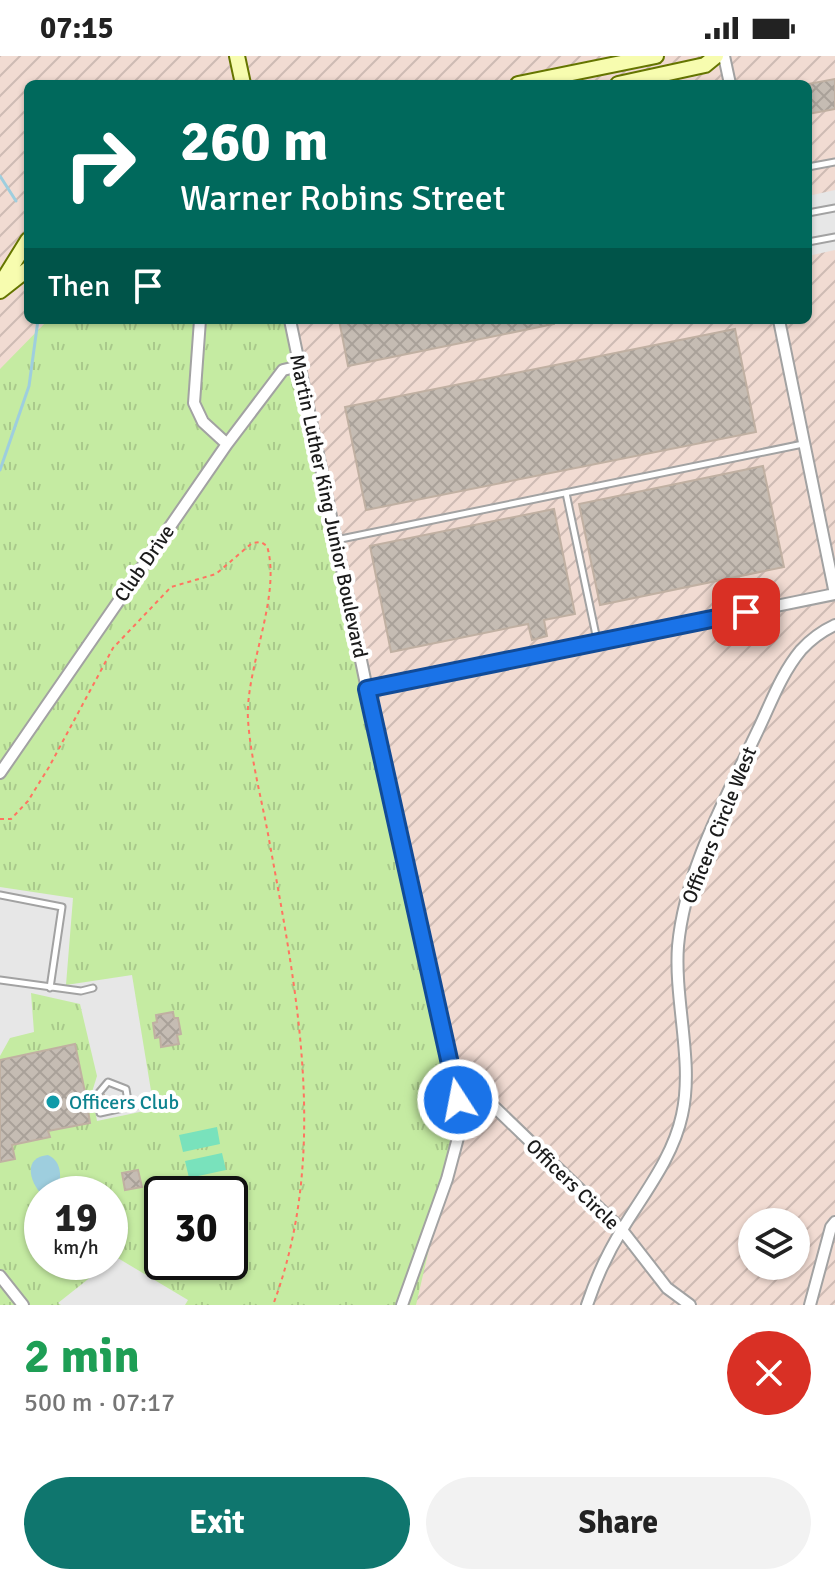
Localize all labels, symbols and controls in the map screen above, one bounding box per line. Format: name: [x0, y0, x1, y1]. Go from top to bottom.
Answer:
text: 07:15: [40, 10, 114, 47]
text: 260 m: [180, 107, 328, 176]
icon: right: [48, 112, 152, 216]
text: Warner Robins Street: [180, 176, 505, 221]
icon: arrive: [126, 264, 170, 308]
text: Then: [48, 268, 110, 305]
street label: Martin Luther King Junior Boulevard: [284, 352, 373, 660]
street label: Club Drive: [109, 520, 180, 607]
pin: [712, 578, 780, 646]
icon: arrive: [724, 590, 768, 634]
street label: Officers Circle West: [677, 743, 762, 907]
position arrow: [416, 1058, 500, 1142]
place label: Officers Club: [69, 1090, 179, 1115]
marker: Officers Club: [44, 1093, 62, 1111]
street label: Officers Circle: [521, 1134, 625, 1235]
speed limit sign: 30: [144, 1176, 248, 1280]
text: 19: [54, 1193, 98, 1243]
map controls: [738, 1208, 810, 1280]
button: layers: [738, 1208, 810, 1280]
text: km/h: [53, 1235, 99, 1260]
text: 2 min: [24, 1327, 140, 1386]
button: close: [727, 1331, 811, 1415]
text: 500 m · 07:17: [24, 1387, 175, 1419]
button: Exit: [24, 1477, 410, 1569]
button: Share: [426, 1477, 811, 1569]

